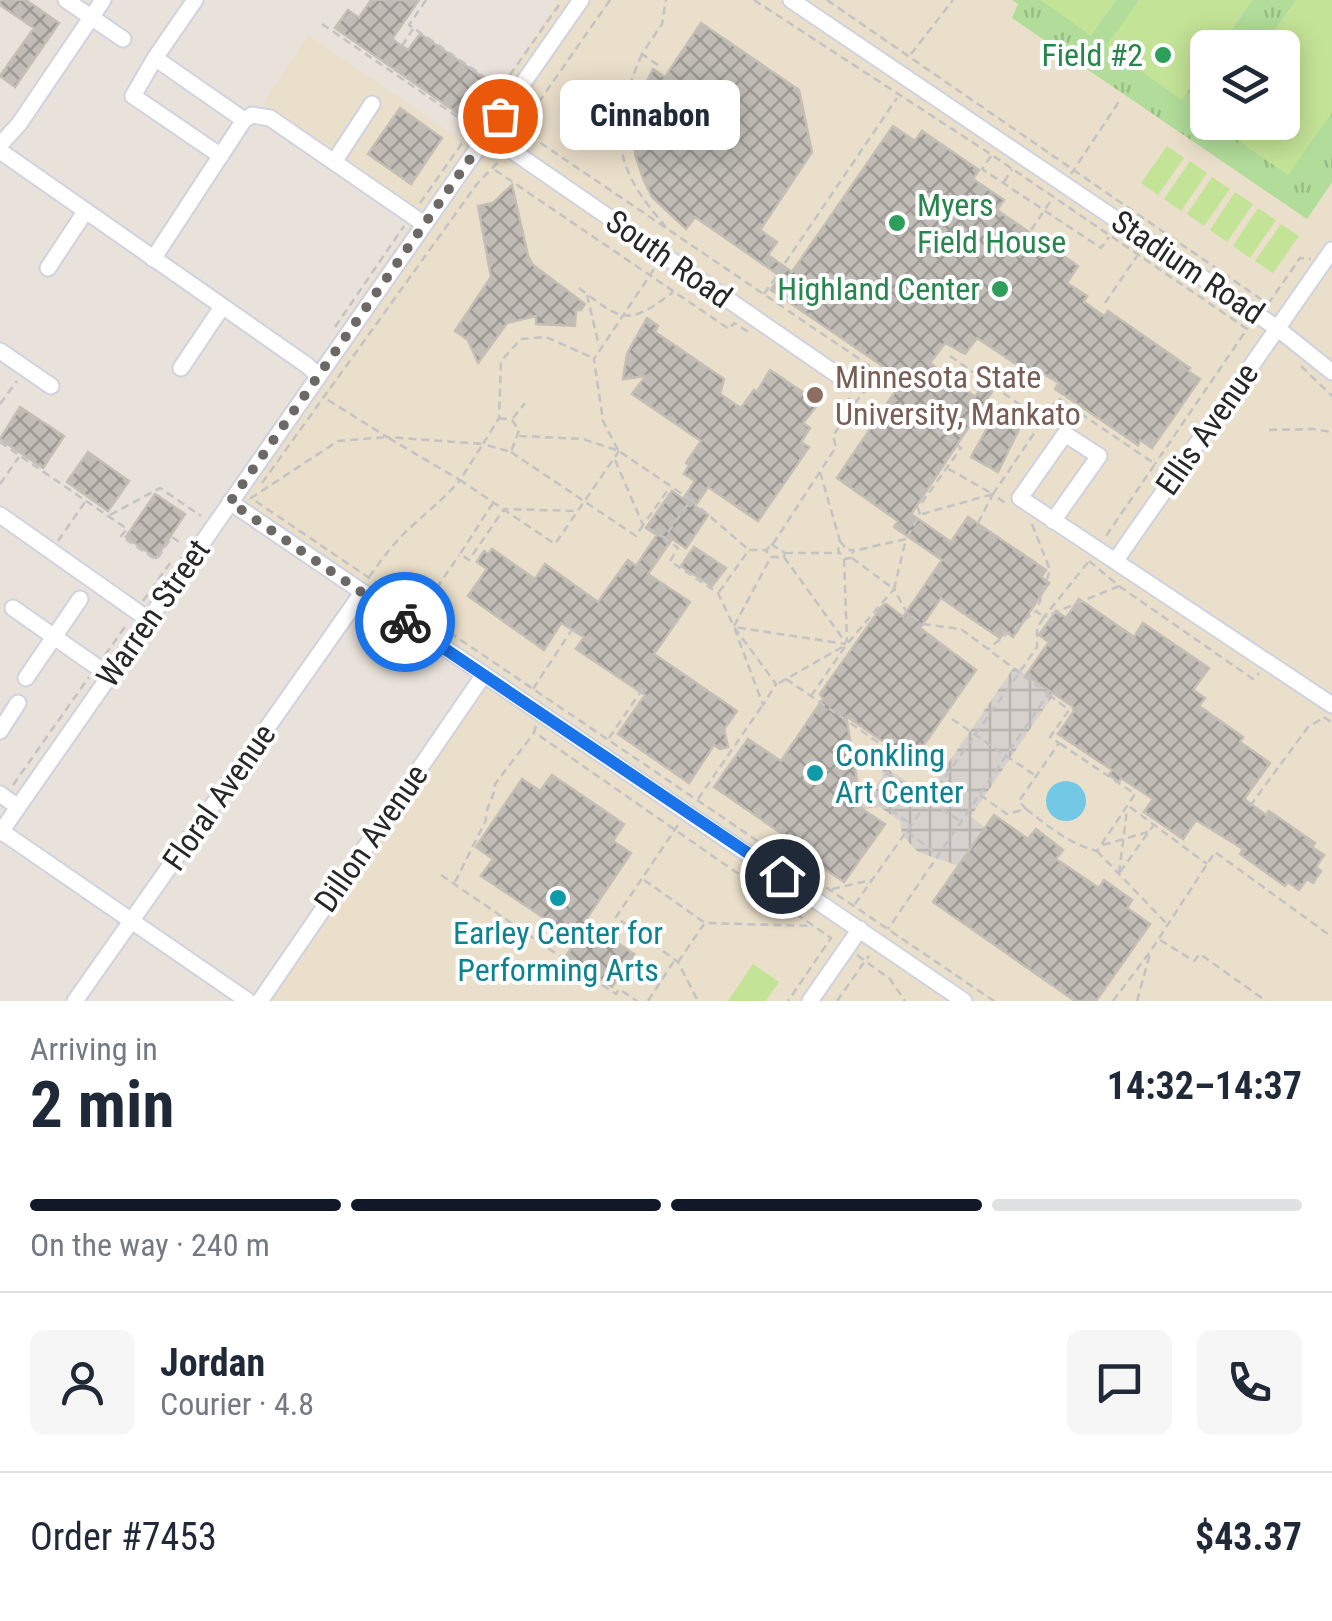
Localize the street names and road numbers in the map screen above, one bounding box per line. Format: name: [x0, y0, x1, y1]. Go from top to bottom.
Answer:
street label: South Road: [599, 202, 739, 316]
street label: Stadium Road: [1105, 202, 1271, 332]
street label: Ellis Avenue: [1148, 356, 1266, 502]
street label: Warren Street: [88, 532, 218, 694]
street label: Floral Avenue: [155, 716, 283, 878]
street label: Dillon Avenue: [306, 757, 436, 919]

